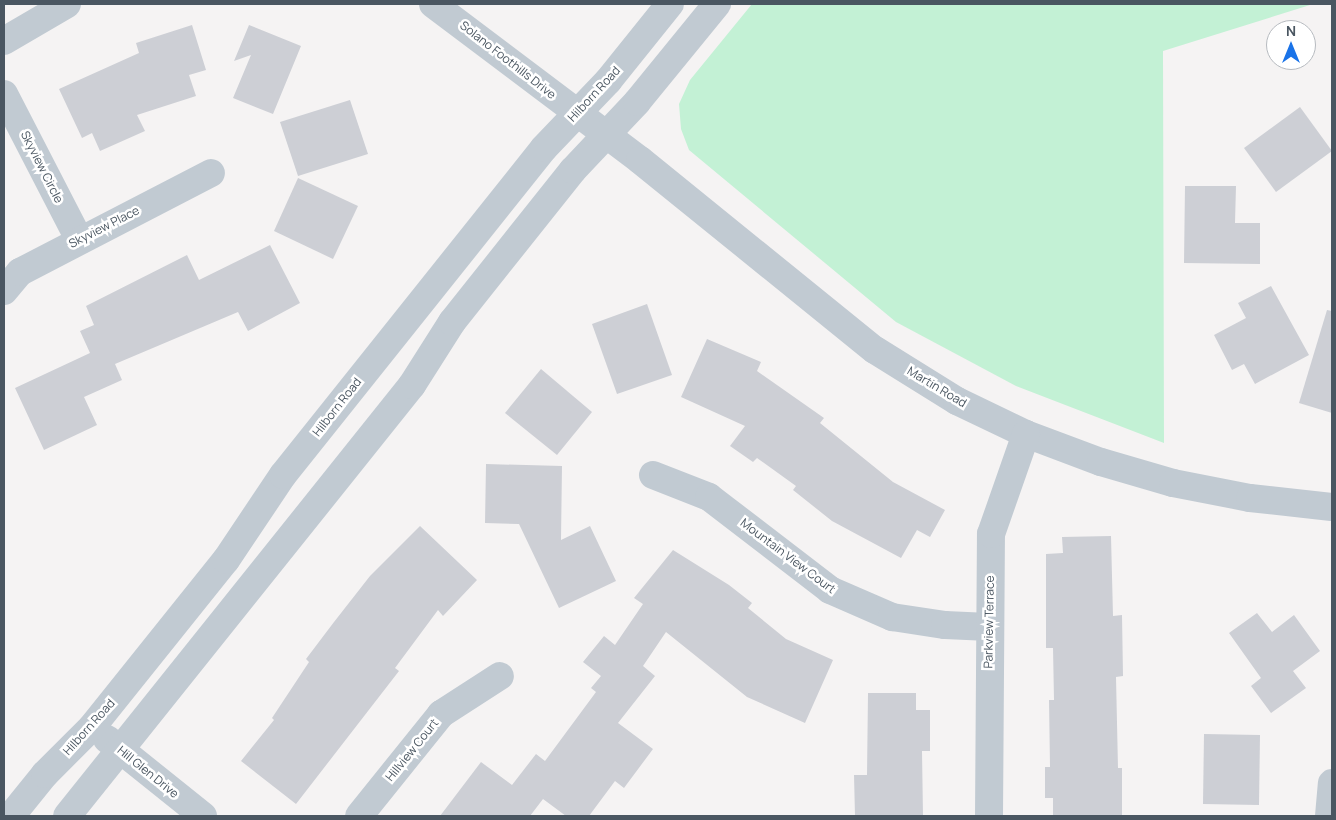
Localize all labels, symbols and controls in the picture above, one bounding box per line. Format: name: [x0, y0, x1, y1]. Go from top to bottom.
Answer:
street label: Solano Foothills Drive: [457, 18, 559, 102]
north arrow: [1266, 20, 1316, 70]
text: N: [1286, 21, 1296, 40]
street label: Hilborn Road: [565, 63, 623, 125]
street label: Skyview Circle: [18, 129, 66, 205]
street label: Skyview Place: [66, 203, 142, 251]
street label: Martin Road: [905, 364, 969, 410]
street label: Hilborn Road: [310, 375, 364, 439]
street label: Mountain View Court: [738, 516, 838, 596]
street label: Parkview Terrace: [981, 575, 997, 669]
street label: Hilborn Road: [60, 696, 118, 758]
street label: Hillview Court: [383, 716, 441, 784]
street label: Hill Glen Drive: [114, 743, 182, 801]

